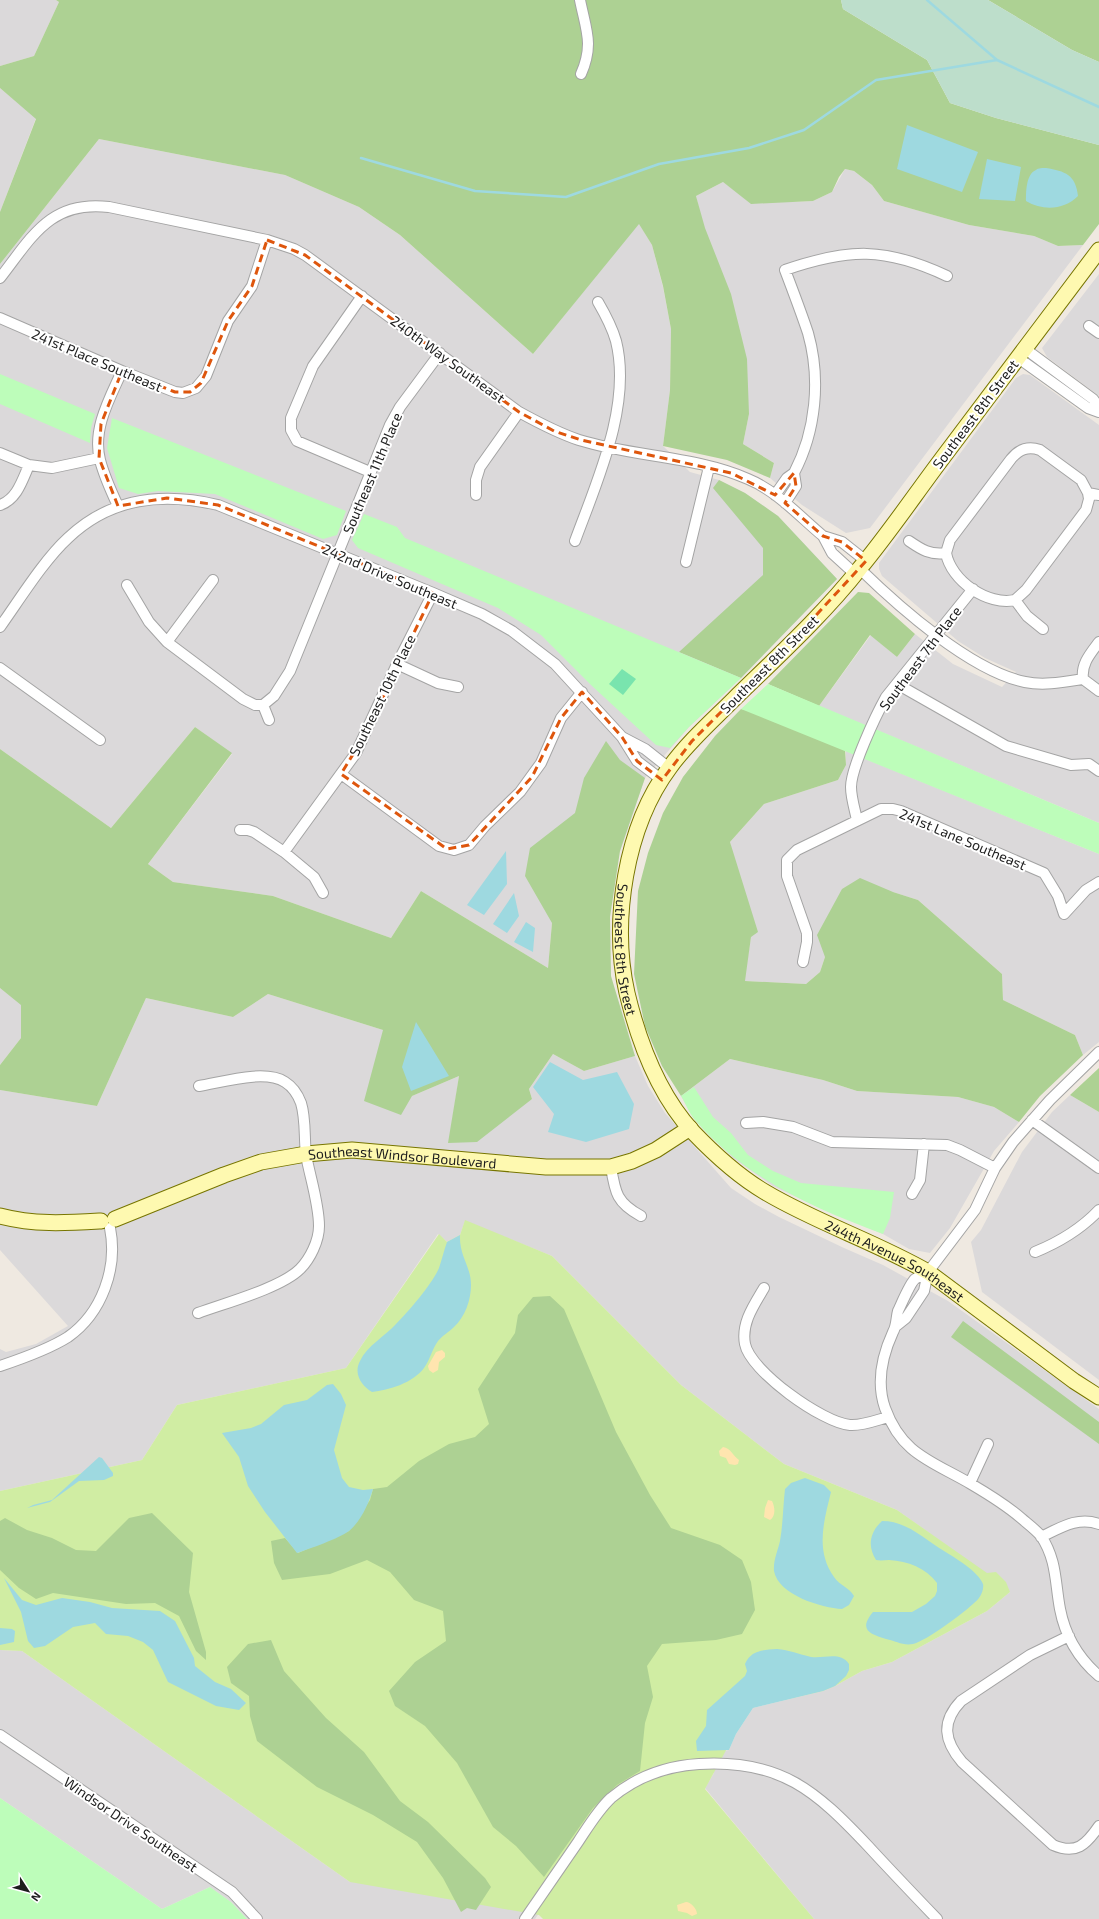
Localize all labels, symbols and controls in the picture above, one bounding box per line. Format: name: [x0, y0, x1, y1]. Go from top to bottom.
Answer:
street label: 240th Way Southeast: [387, 312, 509, 406]
street label: 241st Place Southeast: [29, 325, 165, 395]
street label: Southeast 8th Street: [928, 356, 1022, 472]
street label: Southeast 11th Place: [339, 410, 405, 536]
street label: 242nd Drive Southeast: [320, 540, 460, 612]
street label: Southeast 7th Place: [875, 603, 965, 713]
street label: Southeast 8th Street: [716, 611, 822, 717]
street label: Southeast 10th Place: [345, 632, 419, 758]
street label: 241st Lane Southeast: [897, 805, 1029, 873]
street label: Southeast 8th Street: [612, 883, 641, 1017]
street label: Southeast Windsor Boulevard: [307, 1141, 497, 1171]
street label: 244th Avenue Southeast: [823, 1215, 968, 1305]
street label: Windsor Drive Southeast: [61, 1773, 201, 1875]
north arrow: [8, 1871, 48, 1911]
text: N: [29, 1890, 44, 1904]

